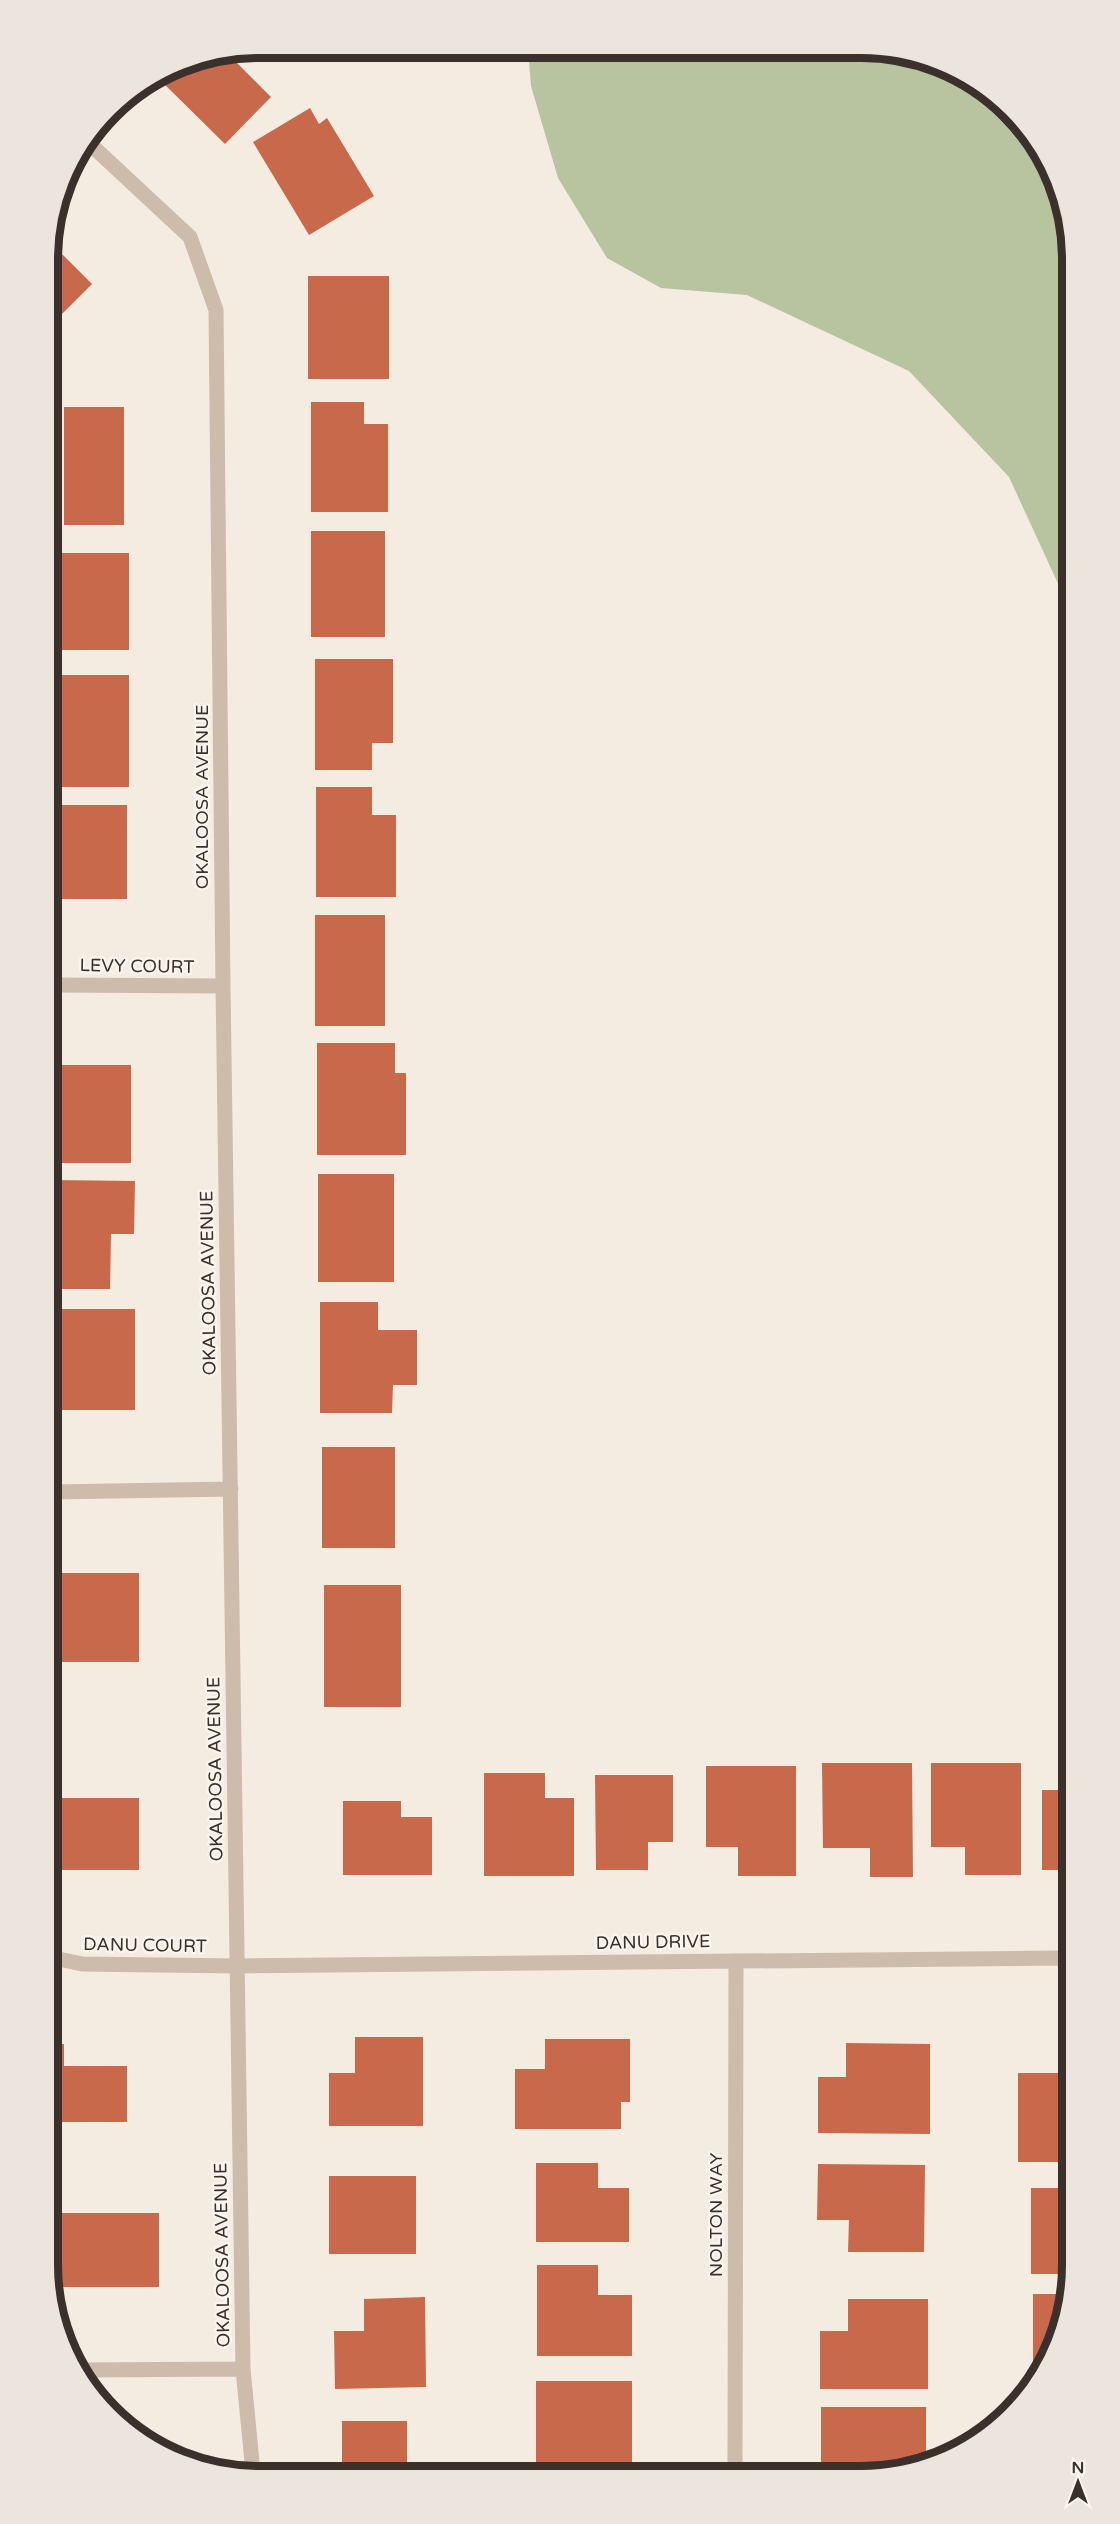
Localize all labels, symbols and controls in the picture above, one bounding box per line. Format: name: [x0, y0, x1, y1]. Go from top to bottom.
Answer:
street label: OKALOOSA AVENUE: [191, 705, 213, 889]
street label: LEVY COURT: [79, 954, 195, 978]
street label: OKALOOSA AVENUE: [195, 1190, 221, 1376]
street label: OKALOOSA AVENUE: [202, 1676, 228, 1862]
street label: DANU DRIVE: [595, 1930, 711, 1954]
street label: DANU COURT: [83, 1933, 207, 1957]
street label: NOLTON WAY: [705, 2152, 727, 2277]
street label: OKALOOSA AVENUE: [209, 2162, 235, 2348]
north arrow: [1048, 2452, 1108, 2512]
text: N: [1072, 2458, 1084, 2478]

